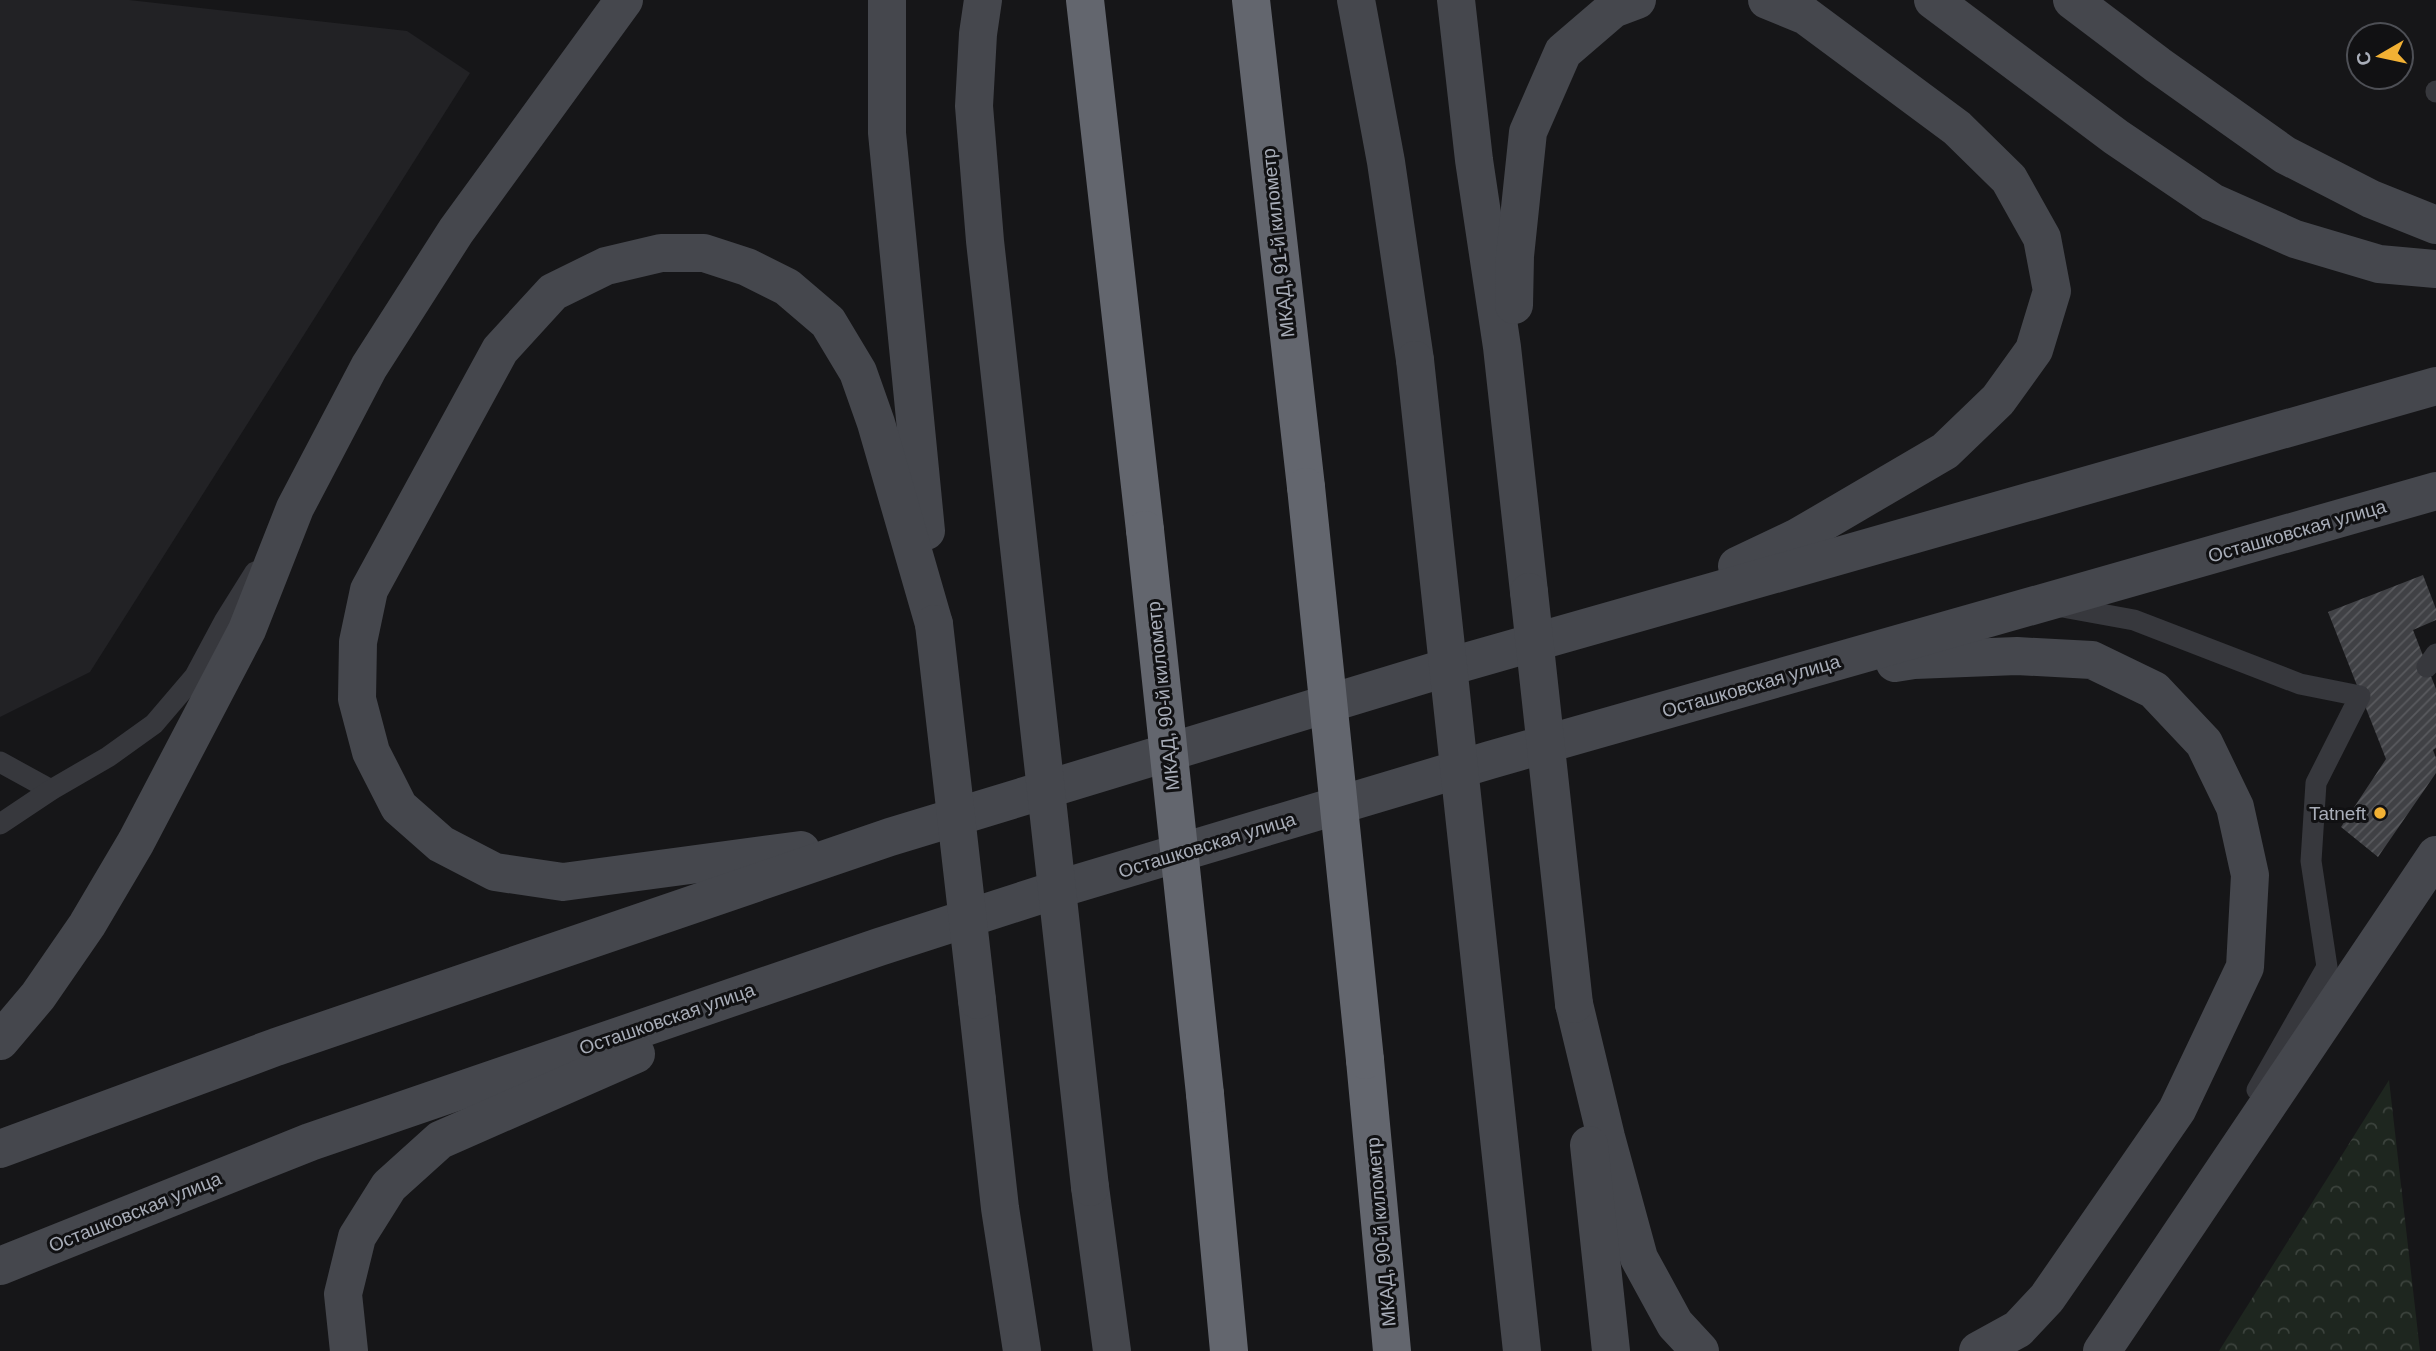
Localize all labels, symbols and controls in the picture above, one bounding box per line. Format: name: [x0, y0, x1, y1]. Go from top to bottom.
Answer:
north arrow: [2345, 21, 2415, 91]
text: С: [2352, 50, 2375, 67]
street label: МКАД, 91-й километр: [1258, 147, 1298, 339]
street label: Осташковская улица: [2206, 495, 2389, 566]
street label: МКАД, 90-й километр: [1143, 600, 1183, 792]
street label: Осташковская улица: [1660, 650, 1843, 721]
place label: Tatneft: [2309, 803, 2367, 824]
marker: Tatneft: [2372, 805, 2388, 821]
street label: Осташковская улица: [1116, 808, 1299, 882]
street label: Осташковская улица: [577, 979, 758, 1059]
street label: МКАД, 90-й километр: [1362, 1136, 1400, 1328]
street label: Осташковская улица: [46, 1168, 225, 1256]

